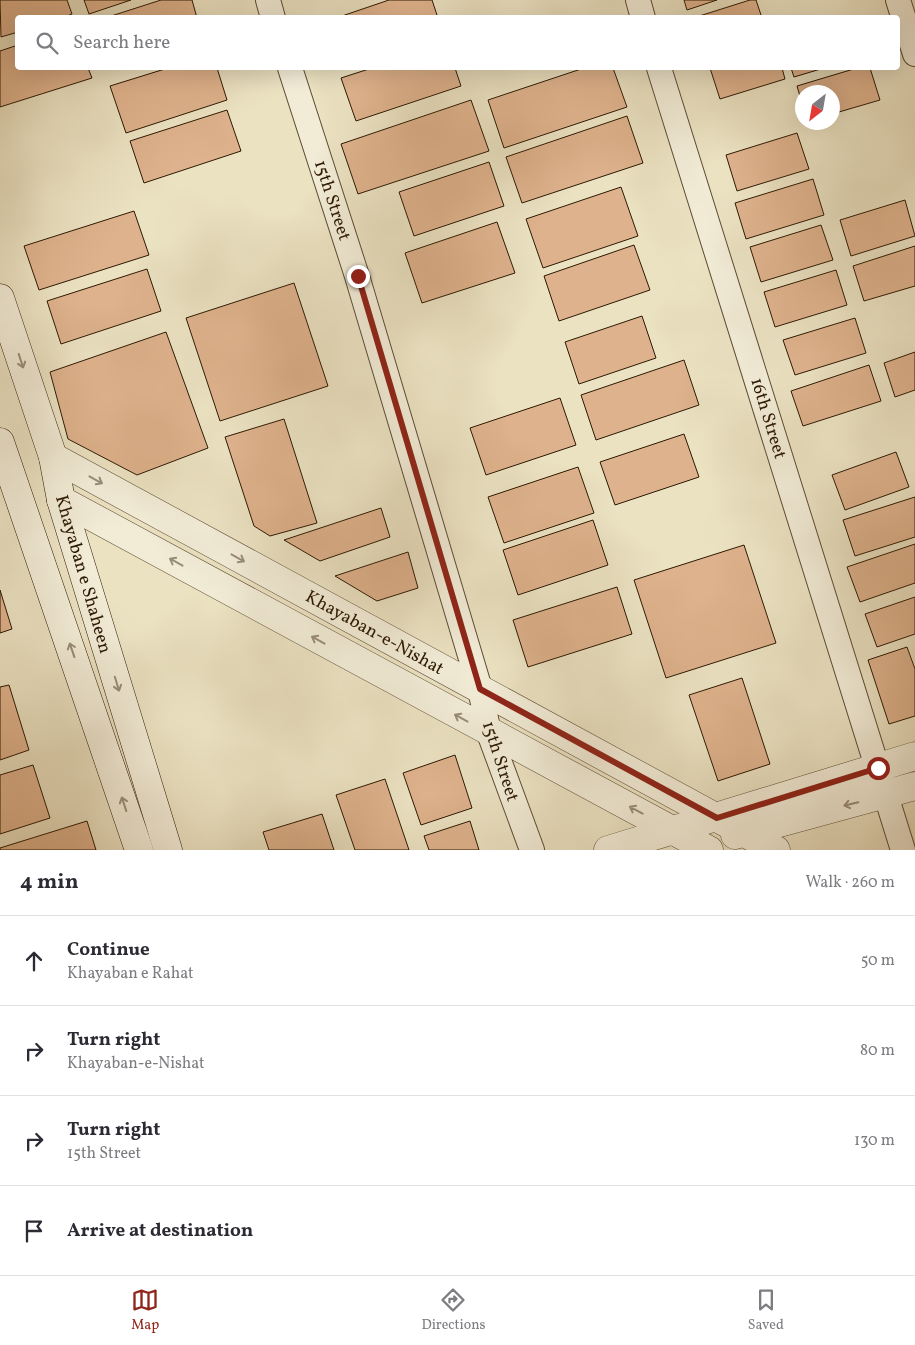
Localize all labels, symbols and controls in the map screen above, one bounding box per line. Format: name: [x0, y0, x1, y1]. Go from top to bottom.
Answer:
search box: [15, 15, 900, 70]
icon: search: [33, 29, 61, 57]
text: Search here: [73, 30, 170, 56]
north arrow: [795, 85, 840, 130]
street label: 15th Street: [307, 157, 356, 244]
route end: [347, 265, 370, 288]
one-way arrow: [17, 352, 26, 368]
street label: 16th Street: [743, 375, 792, 462]
one-way arrow: [88, 476, 102, 486]
street label: Khayaban e Shaheen: [48, 492, 117, 657]
one-way arrow: [231, 553, 246, 563]
one-way arrow: [169, 557, 183, 567]
street label: Khayaban-e-Nishat: [300, 585, 448, 682]
one-way arrow: [311, 635, 326, 645]
one-way arrow: [67, 643, 76, 658]
one-way arrow: [113, 676, 123, 692]
one-way arrow: [454, 713, 469, 722]
street label: 15th Street: [475, 718, 524, 805]
route start: [867, 757, 890, 780]
one-way arrow: [119, 796, 128, 812]
one-way arrow: [844, 800, 860, 810]
one-way arrow: [628, 805, 643, 815]
text: 4 min: [20, 868, 79, 897]
text: Walk · 260 m: [805, 872, 895, 894]
text: Continue: [67, 937, 150, 963]
icon: ahead: [20, 947, 48, 975]
text: 50 m: [861, 950, 895, 972]
text: Khayaban e Rahat: [67, 963, 194, 985]
text: Turn right: [67, 1027, 160, 1053]
icon: right: [20, 1037, 48, 1065]
text: 80 m: [860, 1040, 895, 1062]
text: Khayaban-e-Nishat: [67, 1053, 205, 1075]
text: Turn right: [67, 1117, 160, 1143]
icon: right: [20, 1127, 48, 1155]
text: 130 m: [854, 1130, 895, 1152]
text: 15th Street: [67, 1143, 141, 1165]
icon: arrive: [20, 1217, 48, 1245]
text: Arrive at destination: [67, 1218, 253, 1244]
tab: Map: [131, 1286, 159, 1335]
tab: Directions: [421, 1286, 486, 1335]
tab: Saved: [748, 1286, 784, 1335]

